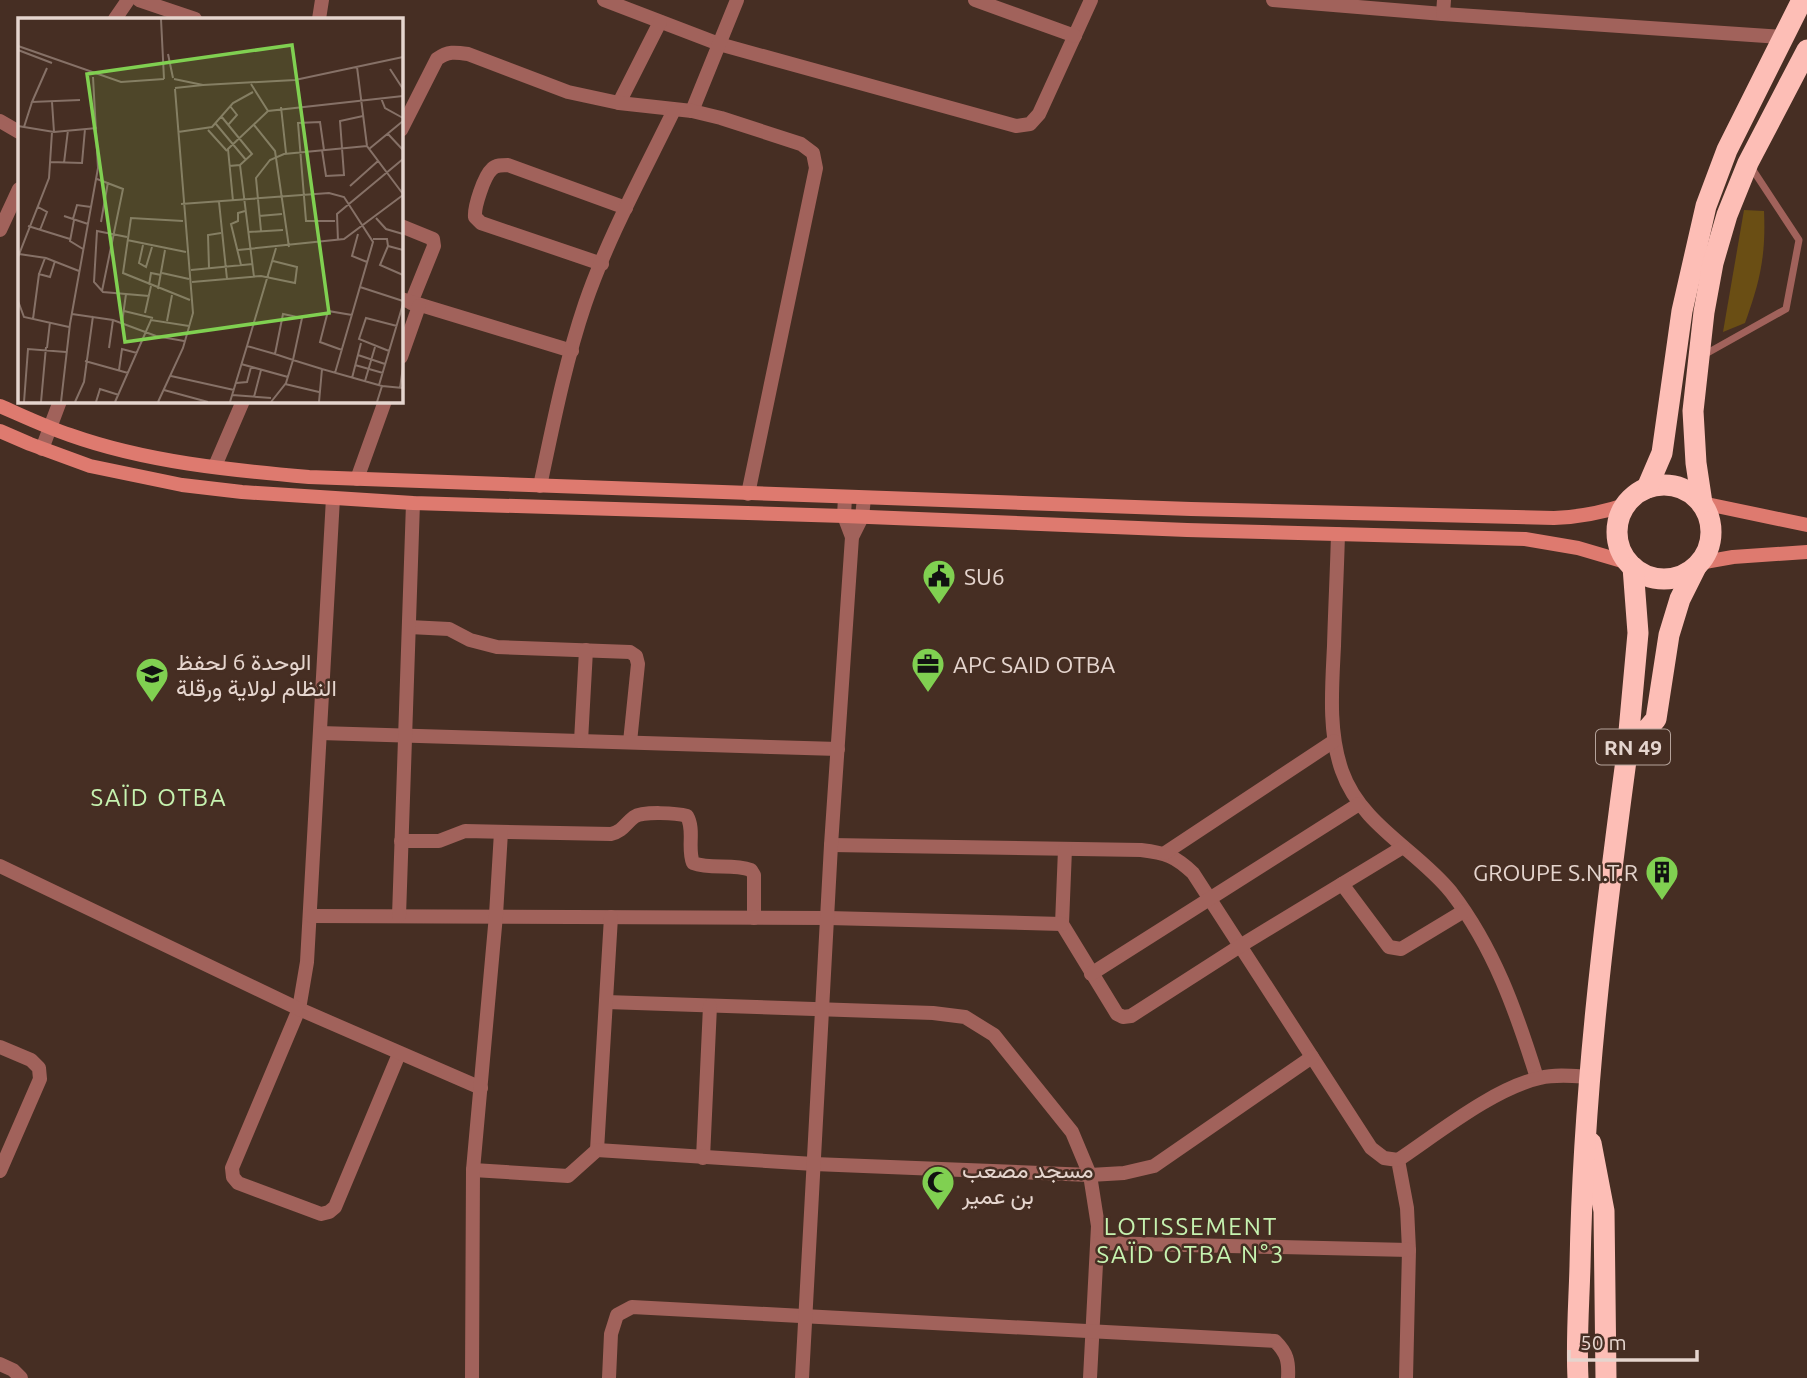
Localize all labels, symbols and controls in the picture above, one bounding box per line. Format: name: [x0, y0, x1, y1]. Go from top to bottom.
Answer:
inset map: [18, 18, 402, 402]
public building icon: SU6: [920, 557, 958, 606]
place label: SU6: [964, 564, 1005, 589]
office icon: APC SAID OTBA: [909, 645, 947, 694]
place label: الوحدة 6 لحفظ النظام لولاية ورقلة: [176, 649, 337, 703]
place label: APC SAID OTBA: [953, 652, 1115, 677]
school or university icon: الوحدة 6 لحفظ النظام لولاية ورقلة: [133, 655, 171, 704]
road number: RN 49: [1596, 730, 1670, 764]
district label: SAÏD OTBA: [90, 784, 228, 811]
building icon: GROUPE S.N.T.R: [1643, 853, 1681, 902]
place label: GROUPE S.N.T.R: [1473, 860, 1638, 885]
place label: مسجد مصعب بن عمير: [961, 1157, 1093, 1211]
mosque icon: مسجد مصعب بن عمير: [919, 1163, 957, 1212]
district label: LOTISSEMENT SAÏD OTBA N°3: [1096, 1213, 1286, 1268]
scale bar: [1569, 1318, 1697, 1362]
text: 50 m: [1580, 1330, 1627, 1354]

